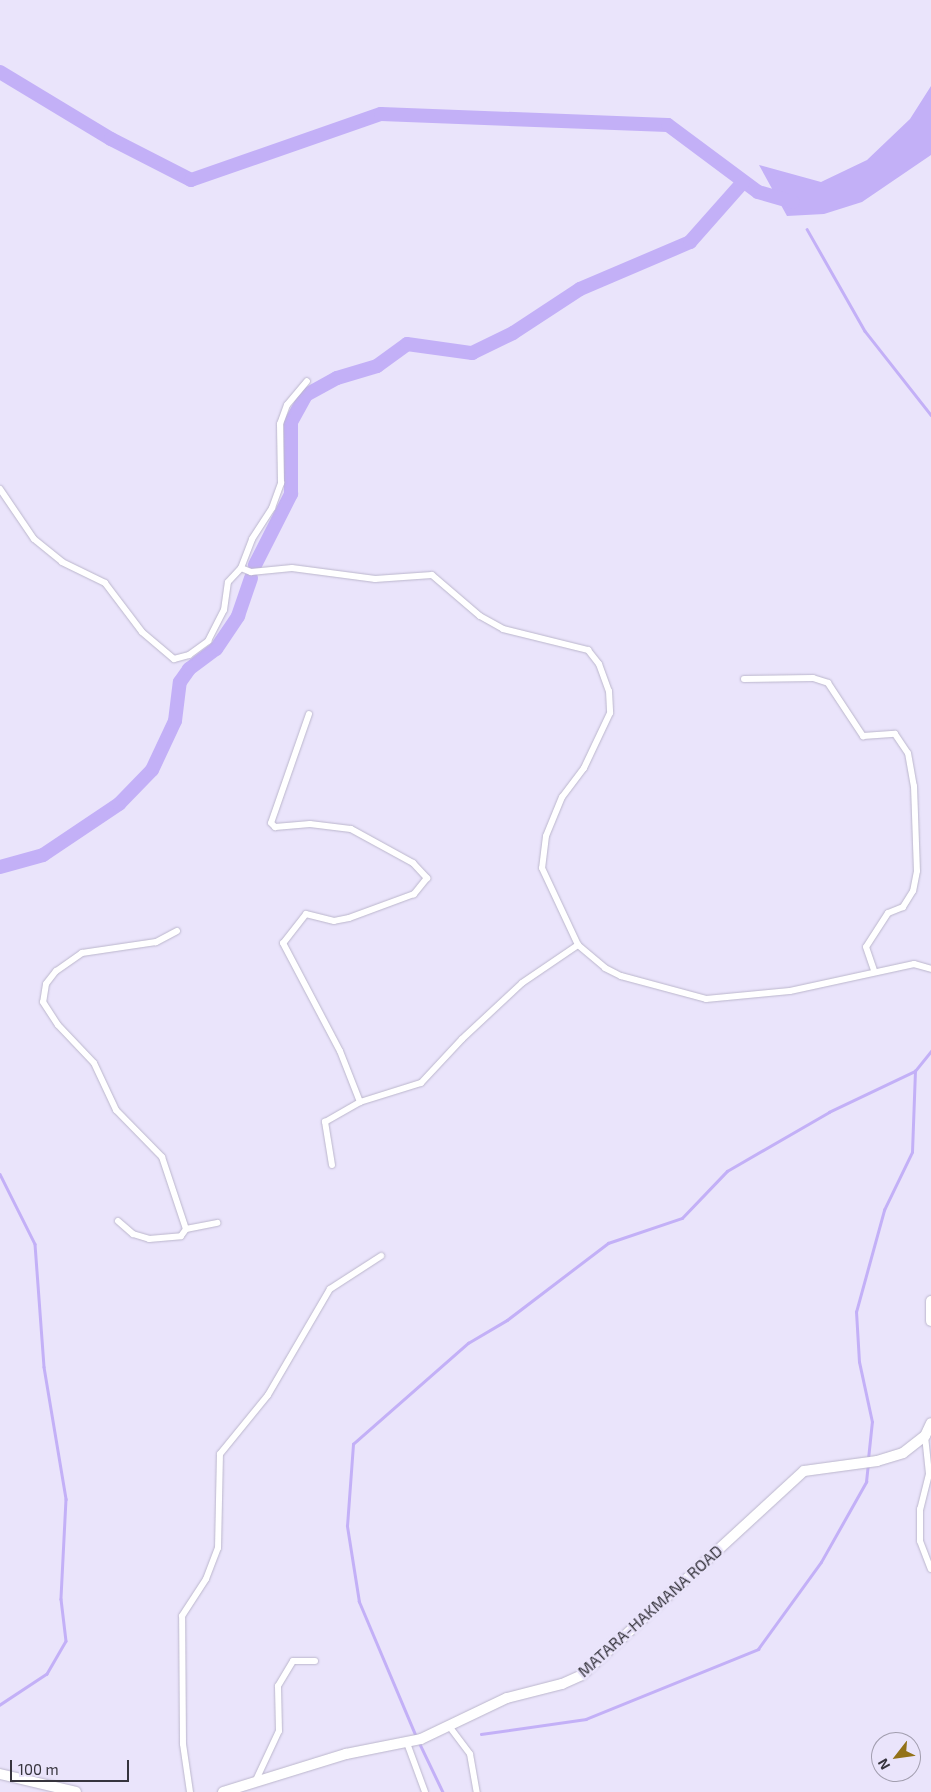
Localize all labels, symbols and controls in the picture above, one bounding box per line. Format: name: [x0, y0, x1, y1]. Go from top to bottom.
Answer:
street label: MATARA-HAKMANA ROAD: [574, 1541, 726, 1681]
north arrow: [871, 1732, 921, 1782]
scale bar: [12, 1750, 131, 1782]
text: N: [874, 1756, 893, 1773]
text: 100 m: [18, 1760, 59, 1778]

